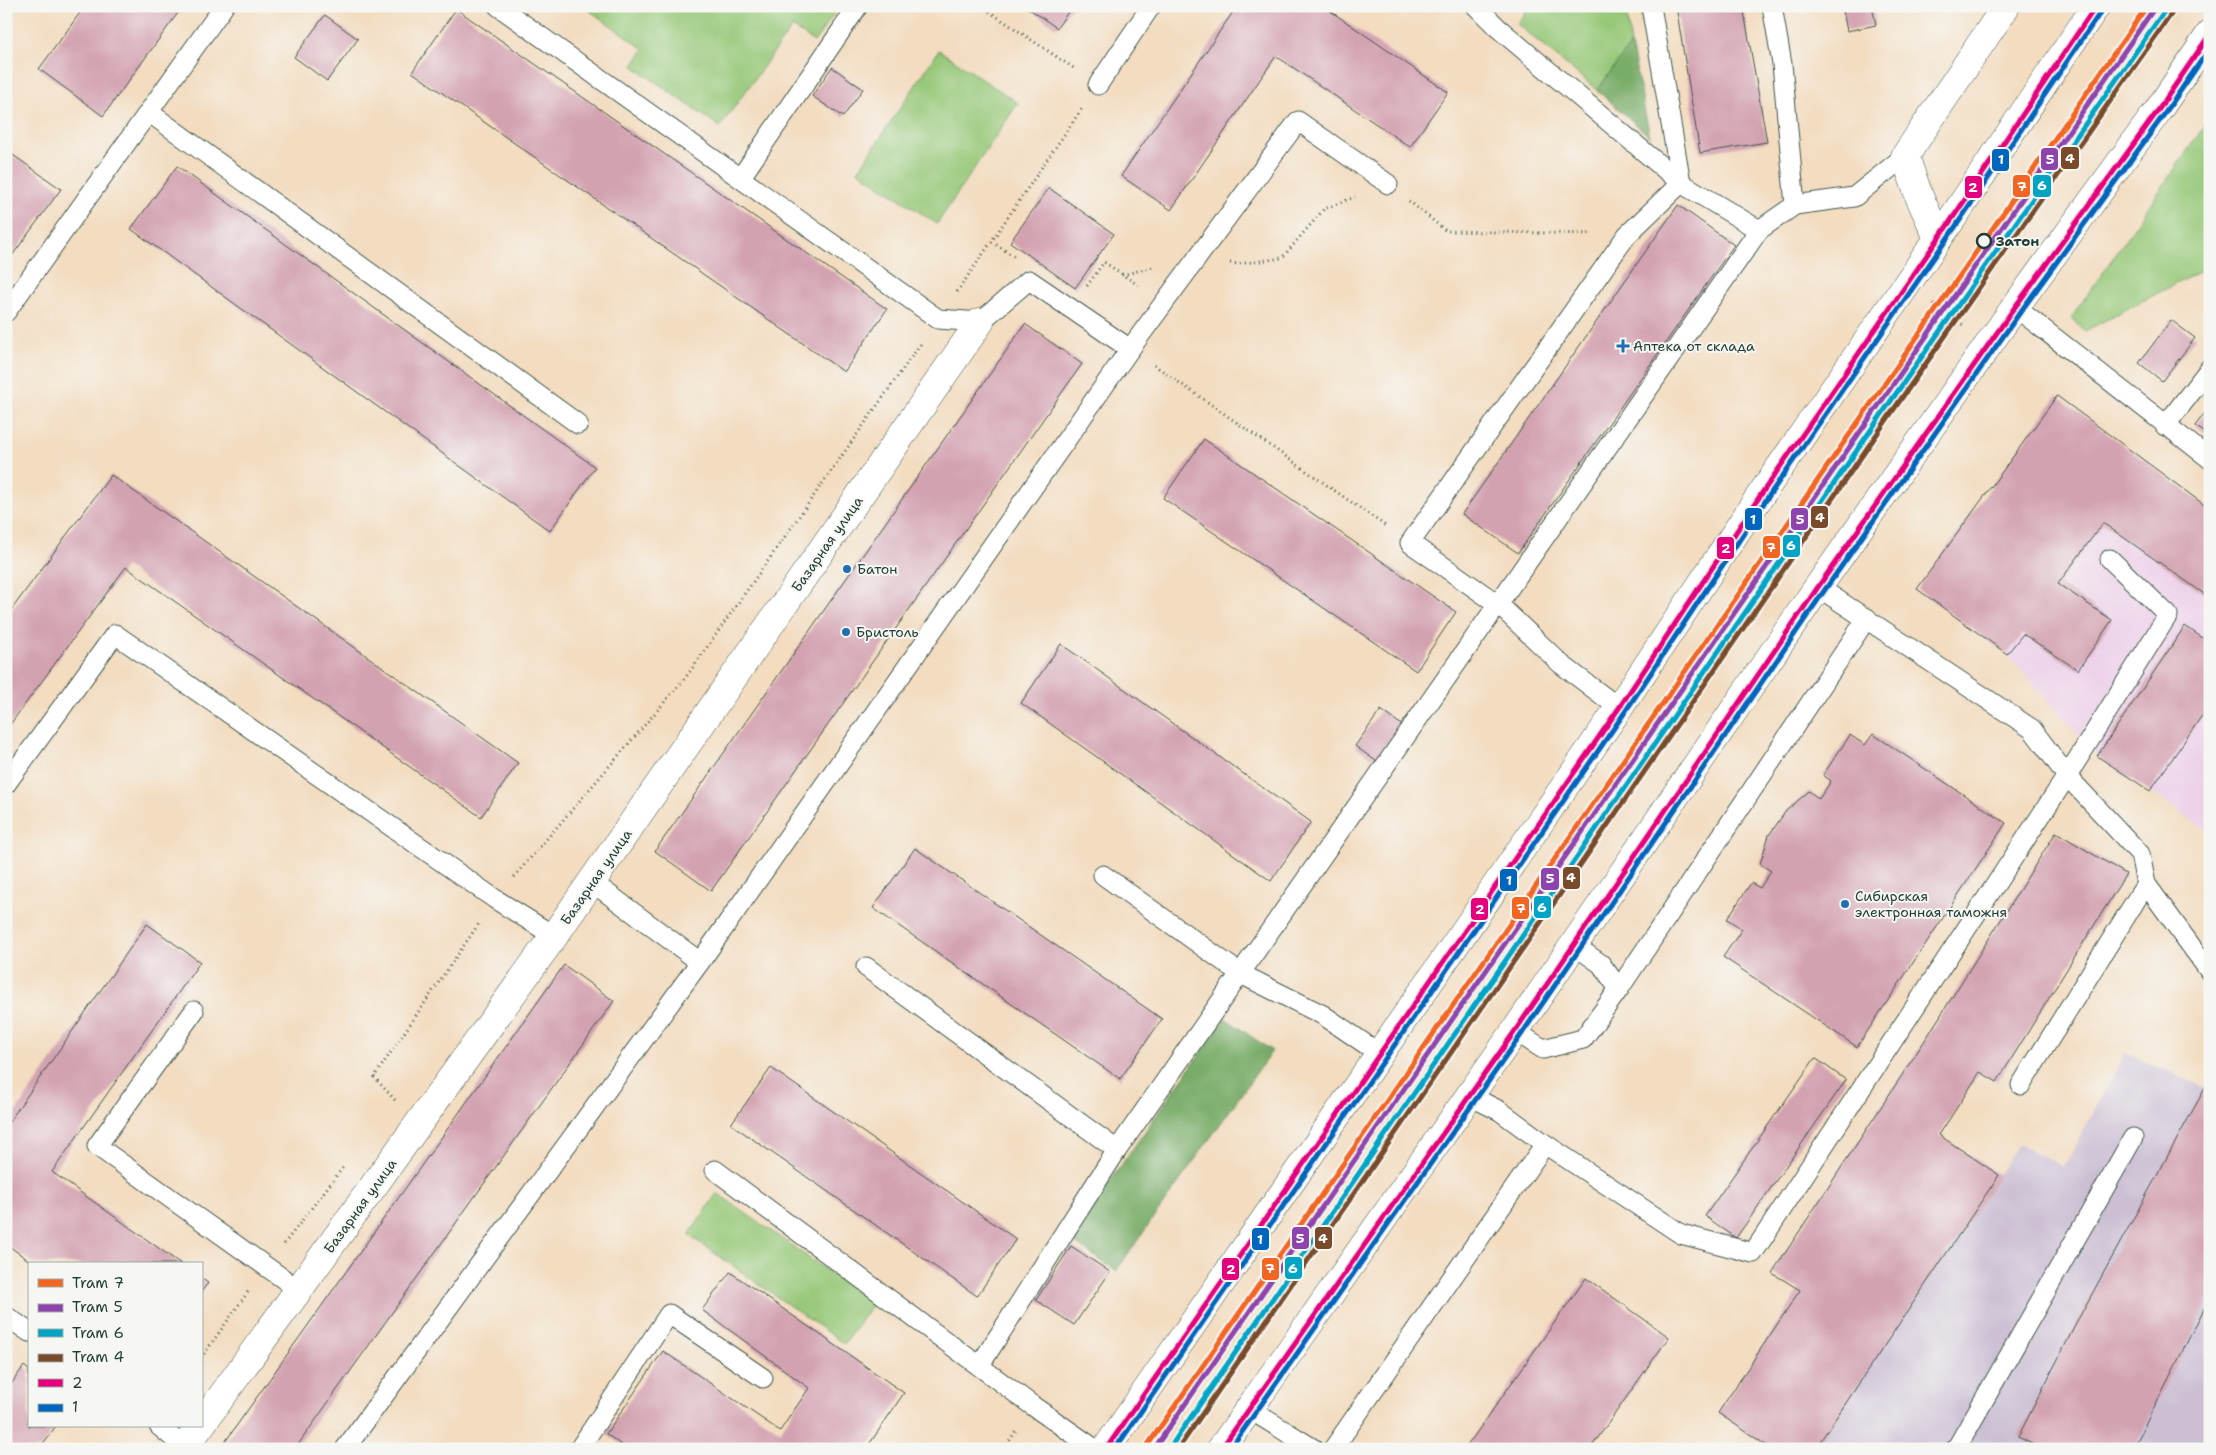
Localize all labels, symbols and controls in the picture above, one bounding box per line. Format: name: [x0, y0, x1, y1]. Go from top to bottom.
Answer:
line badge: 4: [2060, 146, 2080, 170]
line badge: 5: [2040, 147, 2059, 171]
line badge: 1: [1991, 148, 2010, 172]
text: 4: [2065, 149, 2075, 167]
text: 1: [1998, 150, 2004, 168]
text: 5: [2046, 150, 2055, 168]
line badge: 7: [2012, 174, 2031, 198]
line badge: 6: [2032, 174, 2052, 198]
line badge: 2: [1964, 175, 1983, 199]
text: 6: [2037, 176, 2047, 194]
text: 7: [2017, 177, 2027, 195]
text: 2: [1968, 178, 1978, 196]
place label: Затон: [1996, 232, 2039, 250]
marker: Затон: [1976, 233, 1992, 249]
place label: Аптека от склада: [1633, 337, 1755, 355]
marker: Аптека от склада: [1617, 340, 1629, 352]
street label: Базарная улица: [787, 492, 867, 595]
line badge: 4: [1810, 505, 1829, 529]
line badge: 1: [1744, 507, 1763, 531]
line badge: 5: [1790, 507, 1809, 531]
text: 4: [1815, 508, 1825, 526]
text: 1: [1750, 510, 1756, 528]
text: 5: [1796, 510, 1805, 528]
line badge: 6: [1782, 534, 1801, 558]
line badge: 7: [1762, 535, 1781, 559]
line badge: 2: [1716, 536, 1735, 560]
text: 6: [1786, 536, 1796, 554]
text: 7: [1766, 538, 1776, 556]
text: 2: [1721, 539, 1731, 557]
place label: Батон: [857, 560, 898, 578]
marker: Батон: [841, 563, 853, 575]
place label: Бристоль: [856, 623, 919, 641]
marker: Бристоль: [840, 626, 852, 638]
street label: Базарная улица: [556, 825, 636, 928]
line badge: 4: [1562, 866, 1581, 890]
line badge: 5: [1540, 867, 1560, 891]
line badge: 1: [1499, 868, 1518, 892]
text: 4: [1566, 868, 1576, 886]
text: 5: [1546, 869, 1555, 887]
text: 1: [1506, 871, 1512, 889]
place label: Сибирская электронная таможня: [1855, 887, 2007, 921]
line badge: 6: [1533, 895, 1552, 919]
line badge: 7: [1511, 896, 1530, 920]
line badge: 2: [1470, 897, 1489, 921]
text: 6: [1537, 898, 1547, 916]
marker: Сибирская электронная таможня: [1839, 898, 1851, 910]
text: 7: [1516, 899, 1526, 917]
text: 2: [1475, 900, 1485, 918]
street label: Базарная улица: [320, 1155, 401, 1257]
line badge: 5: [1291, 1226, 1310, 1250]
line badge: 4: [1314, 1226, 1333, 1250]
line badge: 1: [1251, 1227, 1270, 1251]
text: 5: [1296, 1229, 1305, 1247]
text: 4: [1318, 1229, 1328, 1247]
text: 1: [1257, 1230, 1263, 1248]
line badge: 6: [1284, 1256, 1303, 1280]
line badge: 2: [1221, 1257, 1240, 1281]
line badge: 7: [1261, 1257, 1280, 1281]
text: 7: [1265, 1259, 1275, 1277]
text: 6: [1288, 1259, 1298, 1277]
text: 2: [1226, 1260, 1236, 1278]
legend: [28, 1262, 202, 1428]
text: Tram 7: [72, 1273, 124, 1293]
text: Tram 5: [72, 1297, 123, 1317]
text: Tram 6: [72, 1323, 124, 1343]
text: Tram 4: [72, 1347, 124, 1367]
text: 2: [72, 1373, 83, 1393]
text: 1: [72, 1397, 78, 1417]

